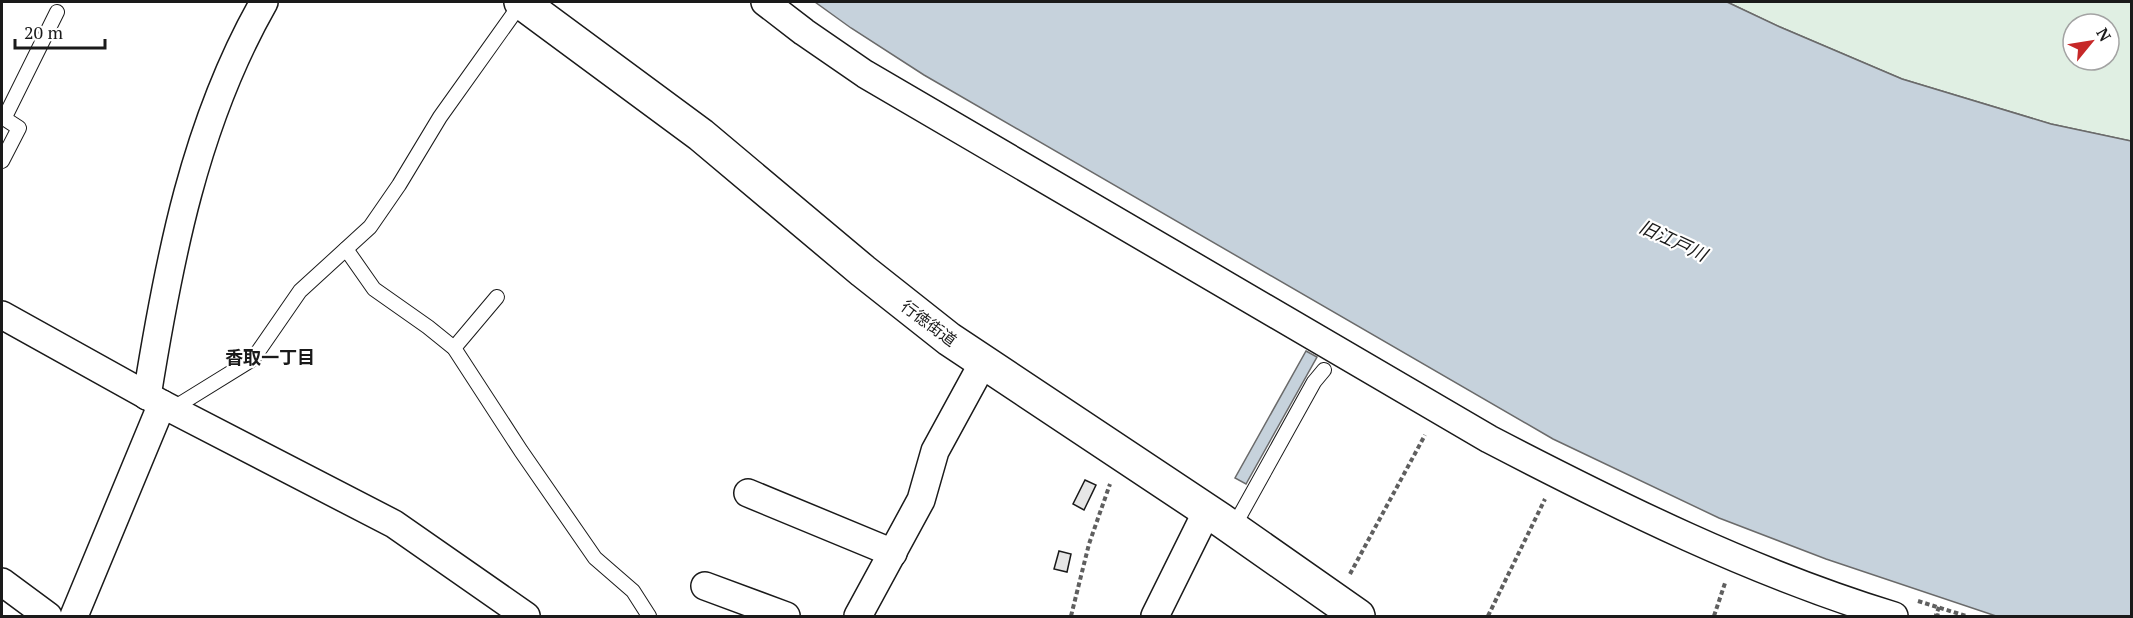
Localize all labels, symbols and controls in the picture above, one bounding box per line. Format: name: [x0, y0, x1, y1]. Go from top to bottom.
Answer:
scale bar: [15, 12, 105, 50]
north arrow: [2061, 12, 2121, 72]
text: 20 m: [24, 20, 64, 44]
text: N: [2091, 24, 2117, 45]
water label: 旧江戸川: [1636, 214, 1713, 267]
street label: 行徳街道: [897, 295, 961, 351]
district label: 香取一丁目: [225, 345, 315, 369]

